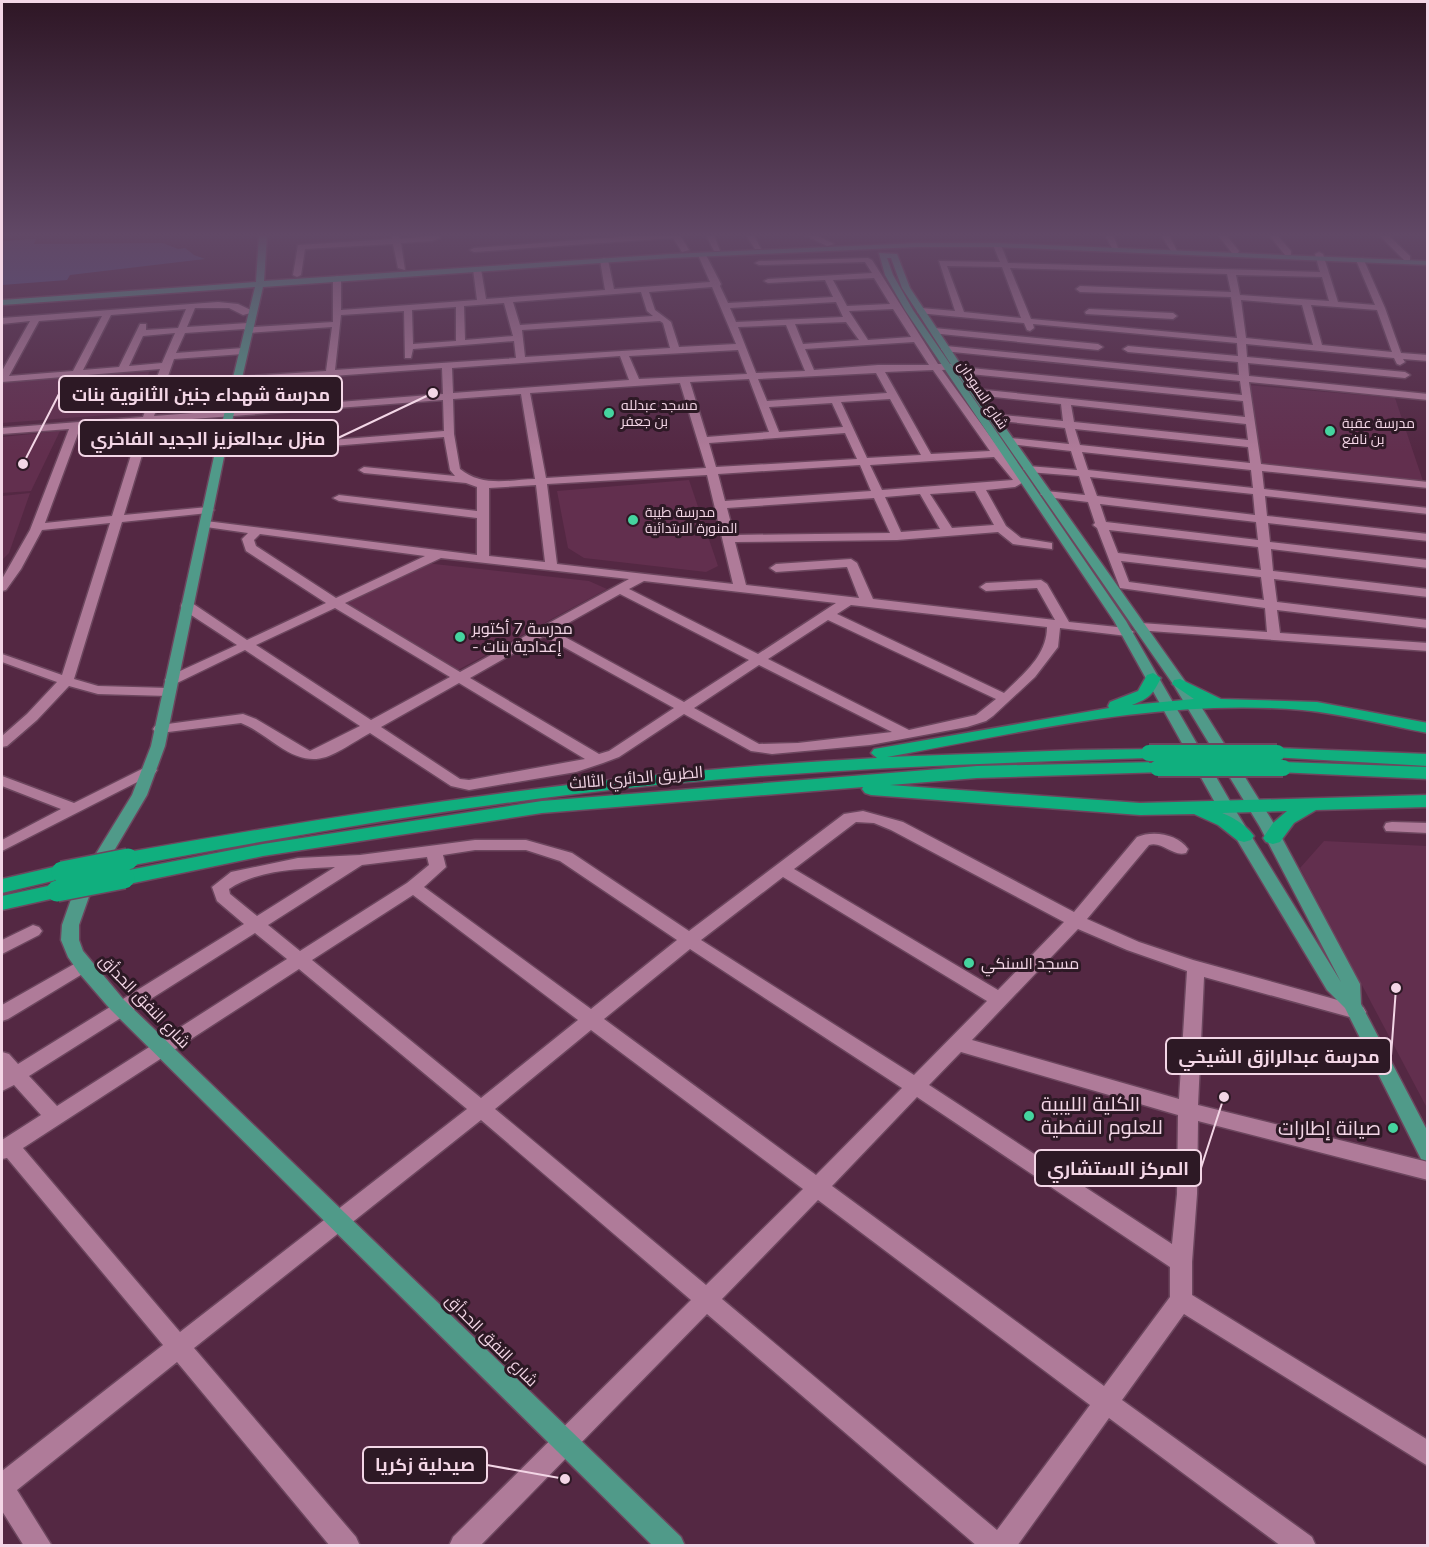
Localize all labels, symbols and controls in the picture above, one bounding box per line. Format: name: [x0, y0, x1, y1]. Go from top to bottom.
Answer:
street label: شارع السودان: [954, 357, 1012, 433]
callout: مدرسة شهداء جنين الثانوية بنات: [59, 376, 342, 412]
text: مدرسة شهداء جنين الثانوية بنات: [72, 383, 330, 406]
place label: مسجد عبدلله بن جعفر: [620, 396, 698, 430]
marker: مسجد عبدلله بن جعفر: [602, 406, 616, 420]
place label: مدرسة عقبة بن نافع: [1342, 414, 1415, 448]
callout: منزل عبدالعزيز الجديد الفاخري: [79, 420, 338, 456]
marker: مدرسة عقبة بن نافع: [1323, 424, 1337, 438]
text: منزل عبدالعزيز الجديد الفاخري: [91, 427, 325, 453]
place label: مدرسة طيبة المنورة الابتدائية: [645, 503, 738, 537]
marker: مدرسة طيبة المنورة الابتدائية: [626, 513, 640, 527]
place label: مدرسة 7 أكتوبر - إعدادية بنات: [471, 618, 573, 656]
marker: مدرسة 7 أكتوبر - إعدادية بنات: [453, 630, 467, 644]
street label: الطريق الدائري الثالث: [568, 761, 704, 797]
street label: شارع النفق الحدأق: [94, 950, 195, 1053]
place label: مسجد السنكي: [981, 953, 1079, 977]
marker: مسجد السنكي: [962, 956, 976, 970]
callout: مدرسة عبدالرازق الشيخي: [1166, 1038, 1391, 1074]
text: مدرسة عبدالرازق الشيخي: [1178, 1045, 1380, 1072]
place label: الكلية الليبية للعلوم النفطية: [1041, 1091, 1163, 1141]
marker: الكلية الليبية للعلوم النفطية: [1022, 1109, 1036, 1123]
place label: صيانة إطارات: [1278, 1115, 1381, 1141]
marker: صيانة إطارات: [1386, 1121, 1400, 1135]
callout: المركز الاستشاري: [1035, 1150, 1201, 1186]
text: المركز الاستشاري: [1047, 1157, 1189, 1183]
street label: شارع النفق الحدأق: [440, 1290, 542, 1392]
callout: صيدلية زكريا: [363, 1447, 487, 1483]
text: صيدلية زكريا: [375, 1453, 475, 1476]

